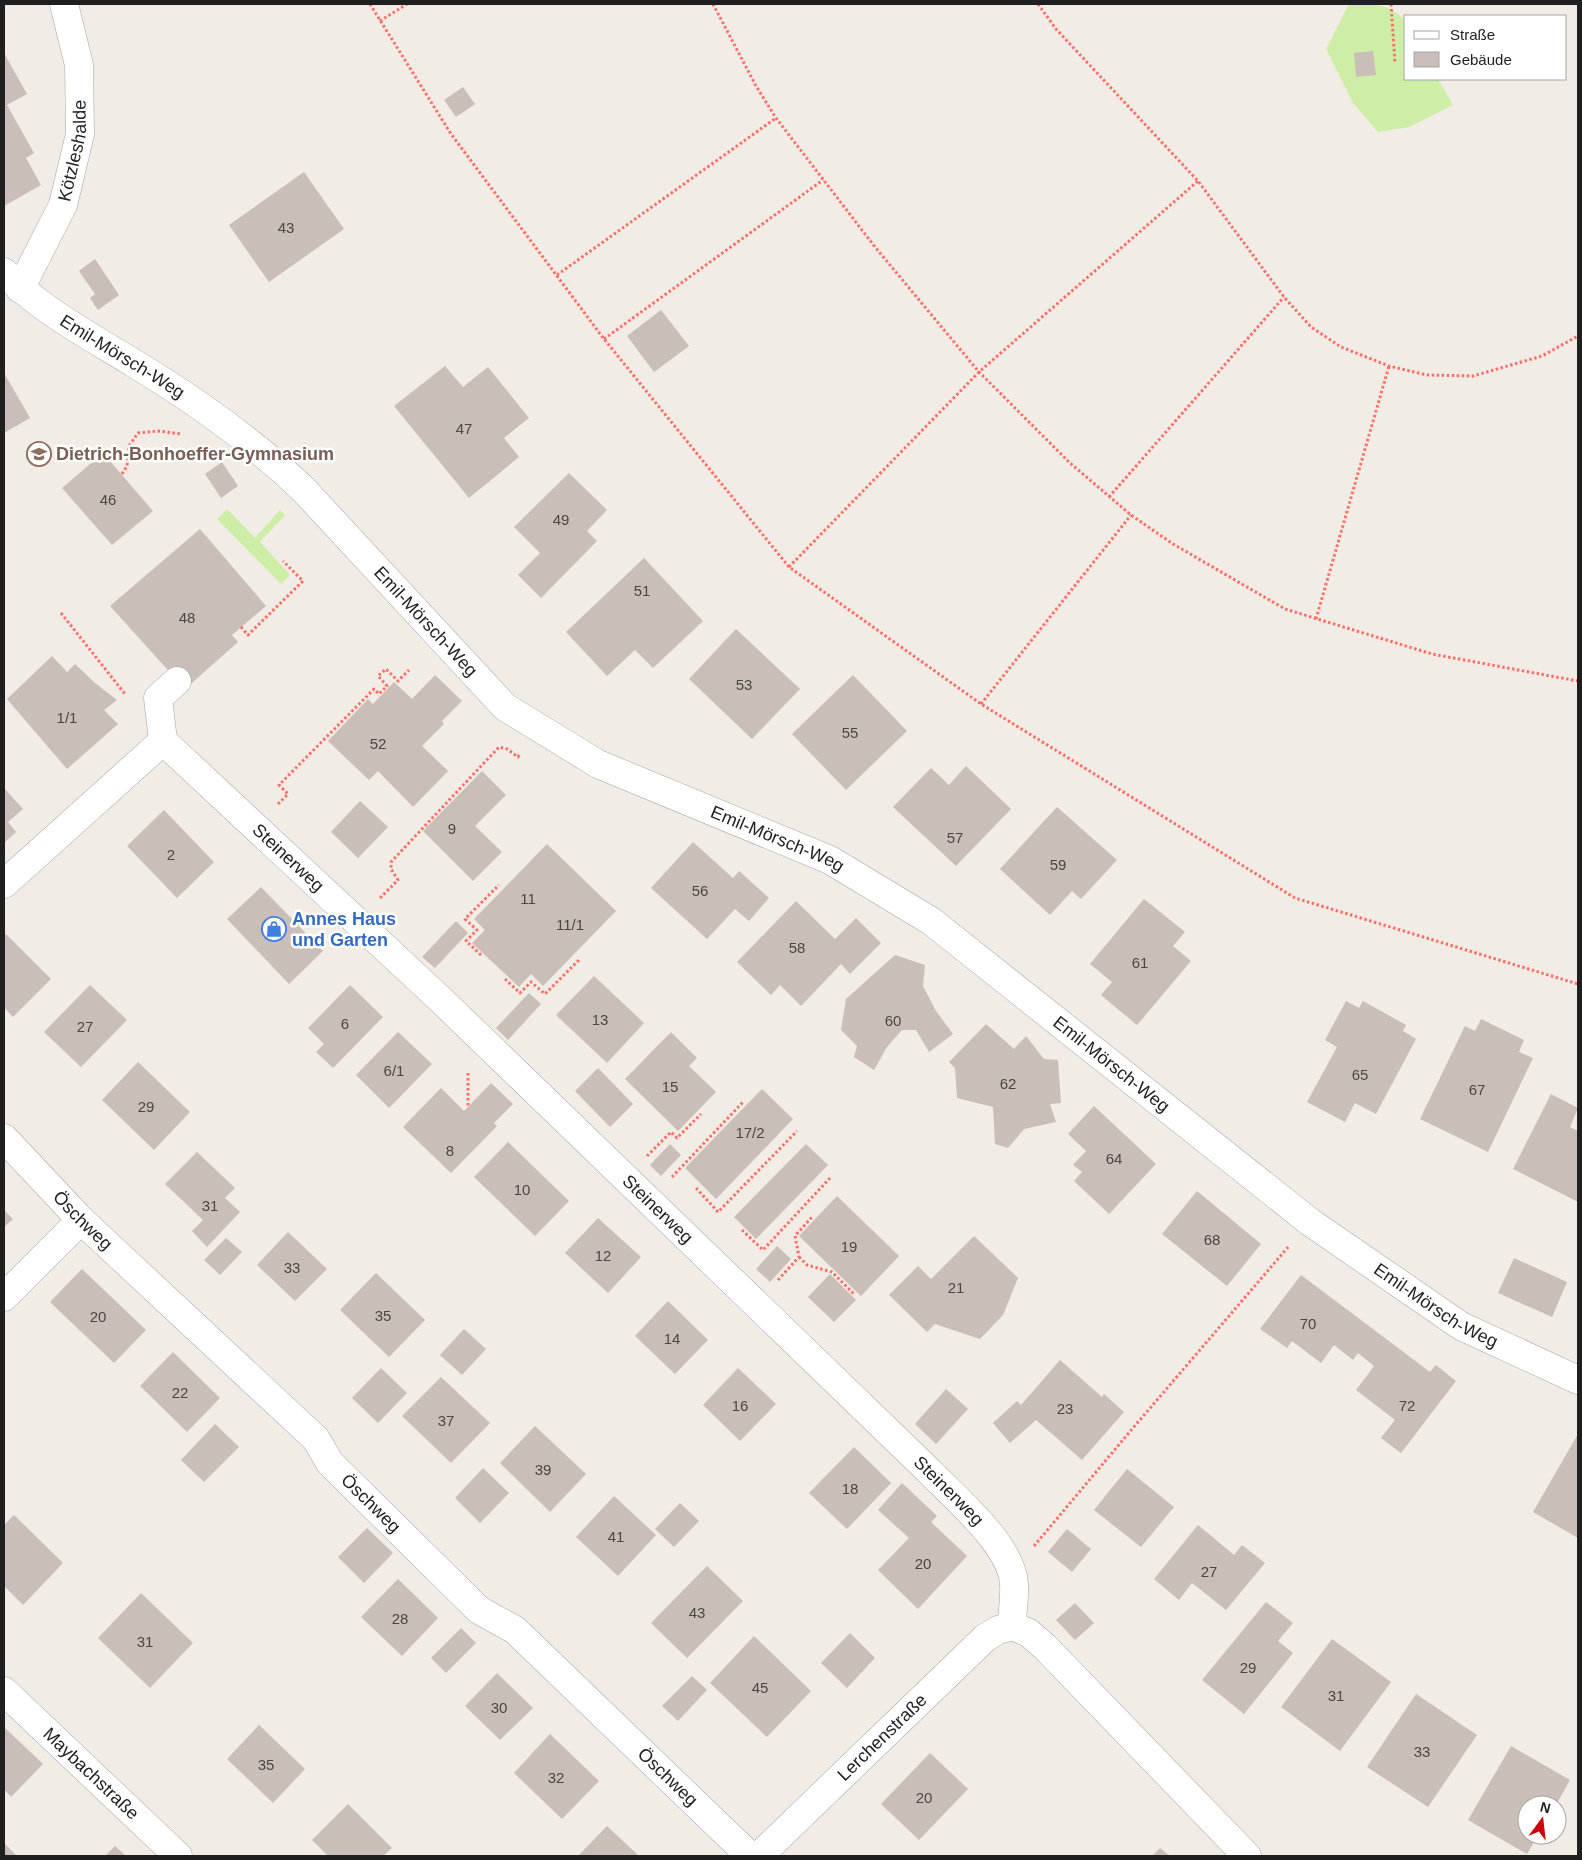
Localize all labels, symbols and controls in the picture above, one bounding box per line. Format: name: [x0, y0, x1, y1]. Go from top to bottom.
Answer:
legend: [1404, 15, 1567, 80]
text: Straße: [1450, 26, 1495, 43]
text: Gebäude: [1450, 51, 1512, 68]
street label: Kötzleshalde: [54, 100, 90, 203]
house number: 43: [278, 219, 294, 236]
street label: Emil-Mörsch-Weg: [56, 311, 189, 403]
house number: 47: [456, 420, 472, 437]
school or university icon: Dietrich-Bonhoeffer-Gymnasium: [26, 441, 52, 467]
place label: Dietrich-Bonhoeffer-Gymnasium: [56, 444, 334, 464]
house number: 46: [100, 491, 116, 508]
house number: 49: [553, 511, 569, 528]
street label: Emil-Mörsch-Weg: [370, 562, 482, 681]
house number: 51: [634, 582, 650, 599]
house number: 48: [179, 609, 195, 626]
house number: 53: [736, 676, 752, 693]
house number: 1/1: [57, 709, 77, 726]
house number: 55: [842, 724, 858, 741]
house number: 52: [370, 735, 386, 752]
street label: Emil-Mörsch-Weg: [708, 802, 848, 876]
street label: Steinerweg: [248, 820, 328, 896]
house number: 9: [448, 820, 456, 837]
house number: 57: [947, 829, 963, 846]
house number: 2: [167, 846, 175, 863]
house number: 59: [1050, 856, 1066, 873]
house number: 56: [692, 882, 708, 899]
house number: 11: [520, 890, 536, 907]
place label: Annes Haus und Garten: [292, 909, 396, 950]
shop icon: Annes Haus und Garten: [261, 916, 287, 942]
house number: 11/1: [556, 916, 584, 933]
house number: 58: [789, 939, 805, 956]
house number: 61: [1132, 954, 1148, 971]
house number: 13: [592, 1011, 608, 1028]
house number: 60: [885, 1012, 901, 1029]
street label: Emil-Mörsch-Weg: [1049, 1012, 1173, 1116]
house number: 6: [341, 1015, 349, 1032]
house number: 27: [77, 1018, 93, 1035]
house number: 6/1: [384, 1062, 404, 1079]
house number: 65: [1352, 1066, 1368, 1083]
house number: 62: [1000, 1075, 1016, 1092]
house number: 15: [662, 1078, 678, 1095]
house number: 67: [1469, 1081, 1485, 1098]
house number: 29: [138, 1098, 154, 1115]
house number: 17/2: [735, 1124, 765, 1141]
house number: 8: [446, 1142, 454, 1159]
house number: 64: [1106, 1150, 1122, 1167]
street label: Steinerweg: [618, 1171, 697, 1248]
house number: 10: [514, 1181, 530, 1198]
street label: Öschweg: [49, 1187, 116, 1254]
house number: 31: [202, 1197, 218, 1214]
house number: 68: [1204, 1231, 1220, 1248]
house number: 19: [841, 1238, 857, 1255]
house number: 12: [595, 1247, 611, 1264]
house number: 33: [284, 1259, 300, 1276]
street label: Emil-Mörsch-Weg: [1370, 1259, 1501, 1352]
house number: 21: [948, 1279, 964, 1296]
house number: 35: [375, 1307, 391, 1324]
house number: 20: [90, 1308, 106, 1325]
house number: 70: [1300, 1315, 1316, 1332]
house number: 14: [664, 1330, 680, 1347]
house number: 22: [172, 1384, 188, 1401]
house number: 16: [732, 1397, 748, 1414]
house number: 72: [1399, 1397, 1415, 1414]
house number: 23: [1057, 1400, 1073, 1417]
house number: 37: [438, 1412, 454, 1429]
street label: Steinerweg: [910, 1452, 988, 1530]
house number: 39: [535, 1461, 551, 1478]
street label: Öschweg: [337, 1470, 405, 1537]
house number: 18: [842, 1480, 858, 1497]
house number: 41: [608, 1528, 624, 1545]
house number: 20: [915, 1555, 931, 1572]
house number: 27: [1201, 1563, 1217, 1580]
house number: 43: [689, 1604, 705, 1621]
house number: 28: [392, 1610, 408, 1627]
house number: 31: [137, 1633, 153, 1650]
house number: 29: [1240, 1659, 1256, 1676]
house number: 45: [752, 1679, 768, 1696]
house number: 31: [1328, 1687, 1344, 1704]
street label: Lerchenstraße: [833, 1690, 931, 1785]
house number: 30: [491, 1699, 507, 1716]
street label: Maybachstraße: [39, 1724, 143, 1824]
house number: 33: [1414, 1743, 1430, 1760]
street label: Öschweg: [634, 1744, 702, 1810]
house number: 35: [258, 1756, 274, 1773]
house number: 32: [548, 1769, 564, 1786]
house number: 20: [916, 1789, 932, 1806]
north arrow: [1517, 1795, 1567, 1845]
text: N: [1538, 1798, 1552, 1816]

